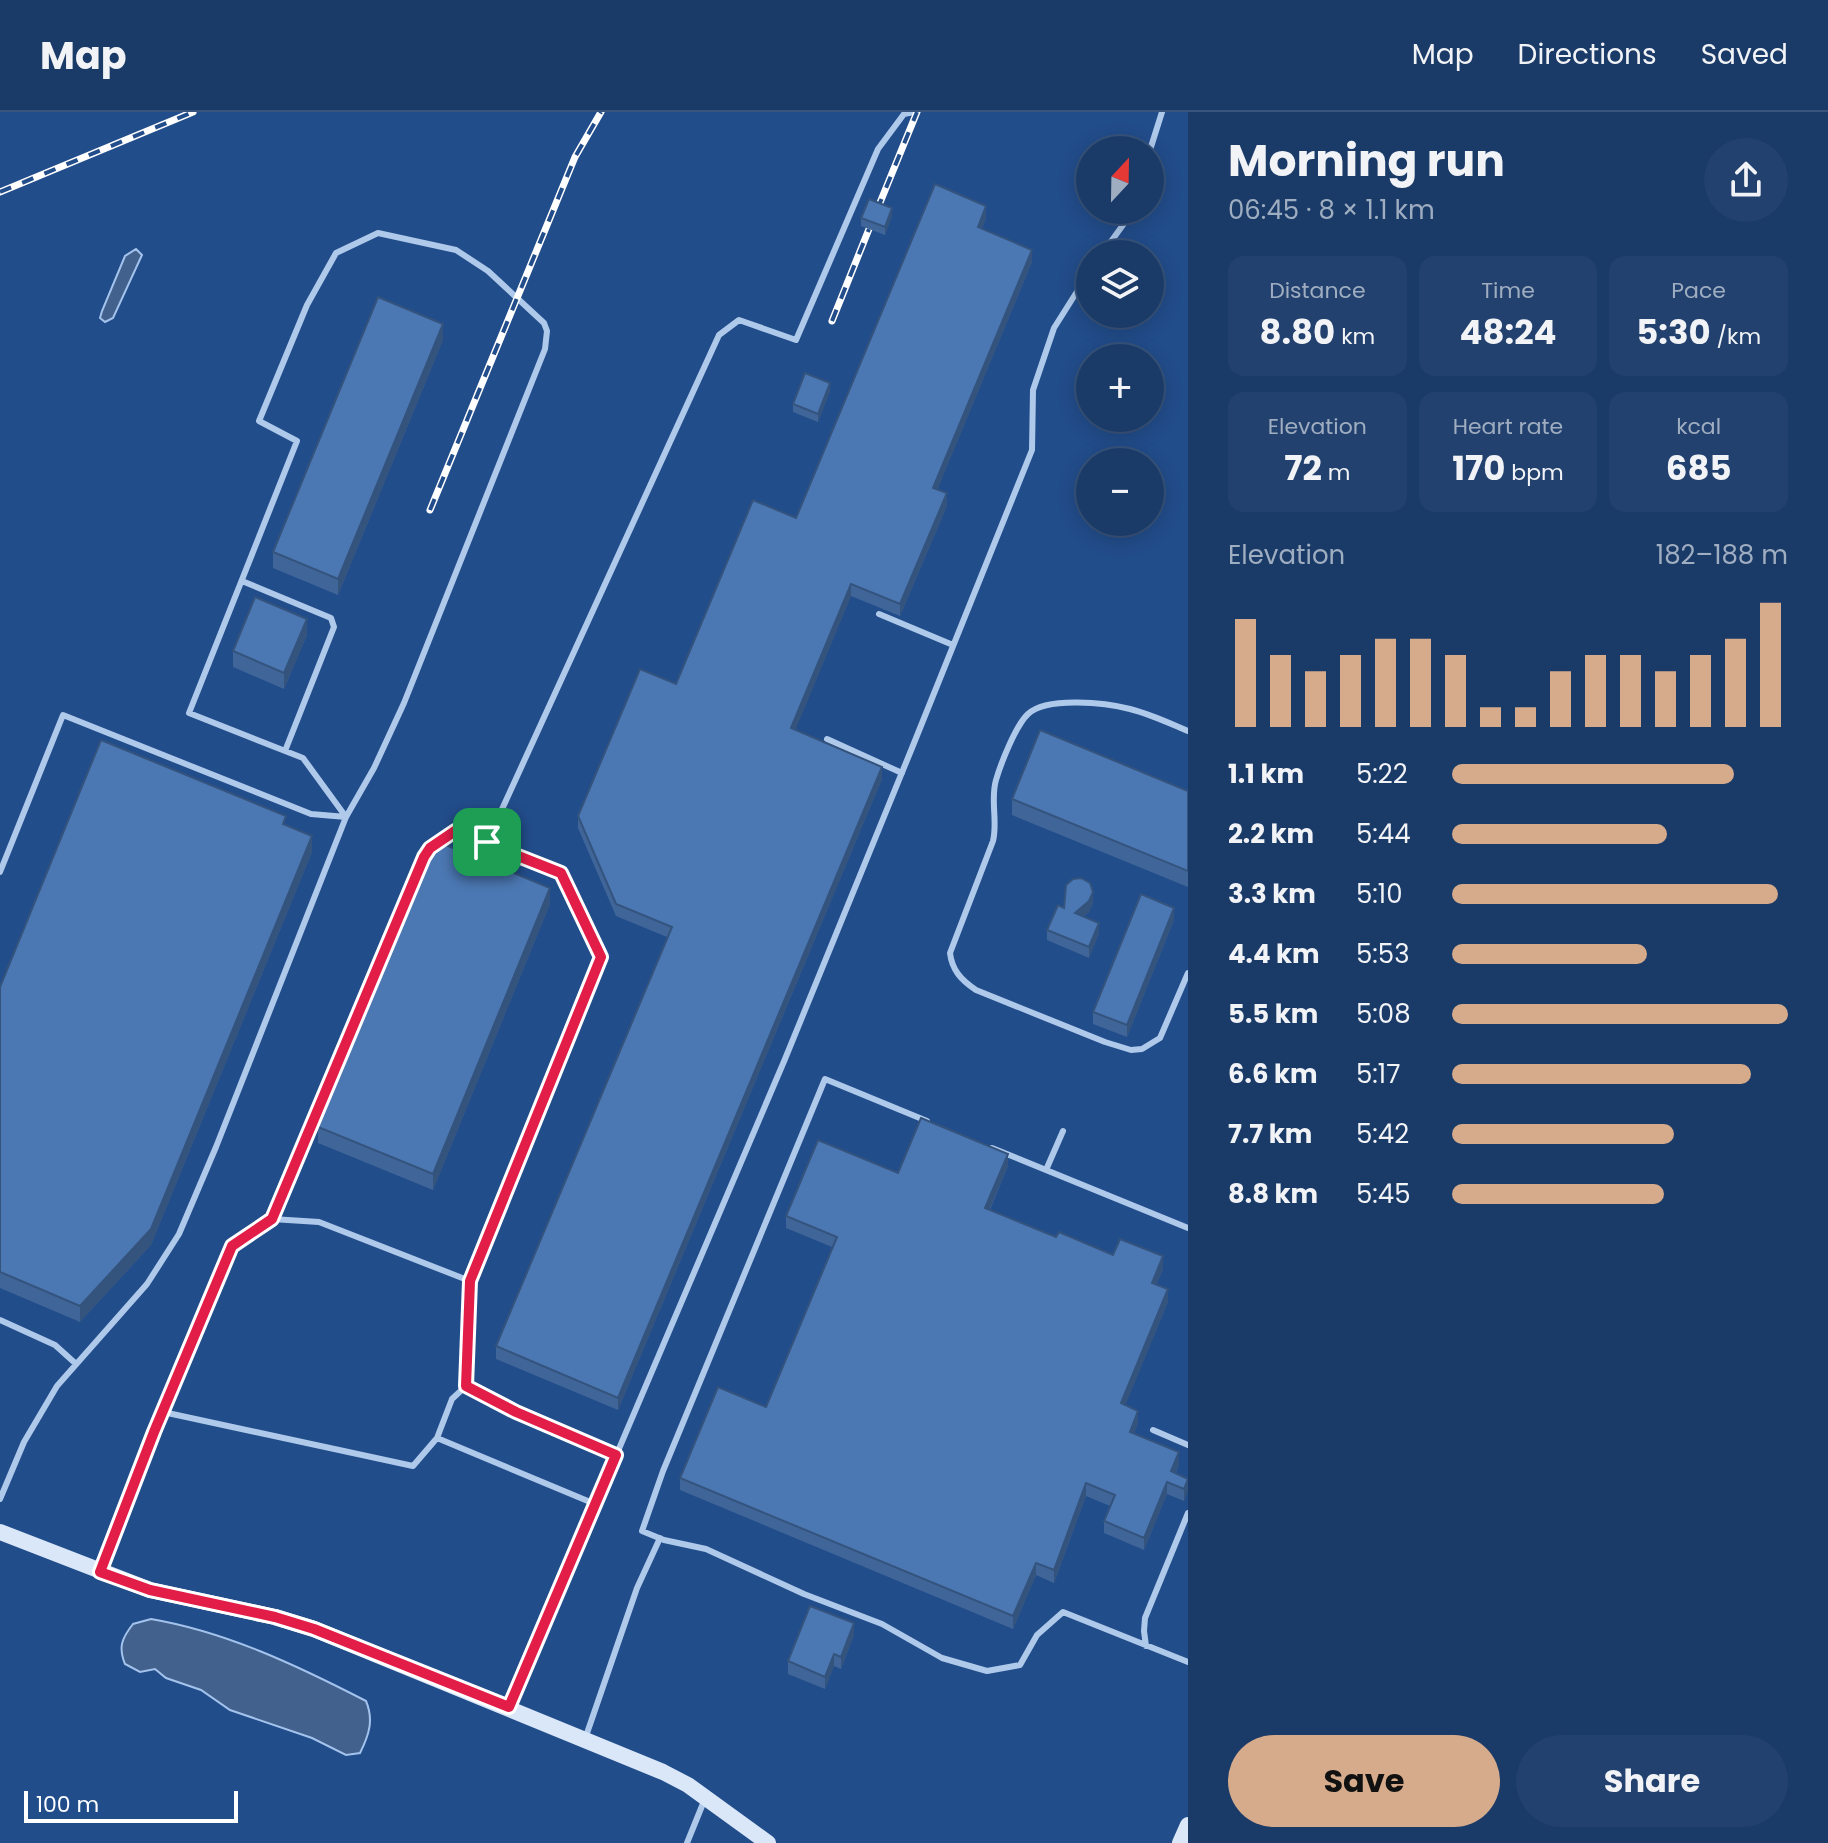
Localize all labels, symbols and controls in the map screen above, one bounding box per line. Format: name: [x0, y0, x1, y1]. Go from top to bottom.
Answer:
text: Map: [40, 29, 127, 82]
text: Map: [1412, 35, 1474, 74]
text: Directions: [1518, 35, 1657, 74]
text: Saved: [1701, 35, 1788, 74]
text: Morning run: [1228, 130, 1505, 191]
north arrow: [1076, 136, 1164, 224]
map controls: [1076, 136, 1164, 536]
button: share: [1704, 138, 1788, 222]
text: 06:45 · 8 × 1.1 km: [1228, 192, 1435, 228]
button: layers: [1076, 240, 1164, 328]
text: Distance: [1269, 275, 1366, 306]
text: Time: [1481, 275, 1535, 306]
text: Pace: [1671, 275, 1726, 306]
text: 8.80: [1259, 308, 1335, 356]
text: 48:24: [1459, 308, 1557, 356]
text: 5:30: [1636, 308, 1711, 356]
text: km: [1335, 321, 1375, 352]
text: /km: [1711, 321, 1761, 352]
button: +: [1076, 344, 1164, 432]
text: Elevation: [1268, 411, 1367, 442]
text: Heart rate: [1453, 411, 1563, 442]
text: kcal: [1676, 411, 1721, 442]
text: 72: [1284, 444, 1322, 492]
text: 170: [1452, 444, 1505, 492]
text: 685: [1666, 444, 1732, 492]
button: −: [1076, 448, 1164, 536]
text: m: [1322, 457, 1350, 488]
text: bpm: [1505, 457, 1564, 488]
text: Elevation: [1228, 537, 1345, 573]
text: 182–188 m: [1656, 537, 1788, 573]
text: 1.1 km: [1228, 756, 1304, 792]
text: 5:22: [1356, 756, 1408, 792]
pin: [453, 808, 521, 876]
text: 2.2 km: [1228, 816, 1314, 852]
text: 5:44: [1356, 816, 1411, 852]
icon: arrive: [465, 820, 509, 864]
text: 3.3 km: [1228, 876, 1316, 912]
text: 5:10: [1356, 876, 1403, 912]
text: 4.4 km: [1228, 936, 1320, 972]
text: 5:53: [1356, 936, 1410, 972]
text: 5.5 km: [1228, 996, 1318, 1032]
text: 5:08: [1356, 996, 1411, 1032]
text: 6.6 km: [1228, 1056, 1318, 1092]
text: 5:17: [1356, 1056, 1400, 1092]
text: 7.7 km: [1228, 1116, 1312, 1152]
text: 5:42: [1356, 1116, 1409, 1152]
text: 8.8 km: [1228, 1176, 1318, 1212]
text: 5:45: [1356, 1176, 1411, 1212]
button: Save: [1228, 1735, 1500, 1827]
button: Share: [1516, 1735, 1788, 1827]
scale bar: [24, 1787, 238, 1823]
text: 100 m: [36, 1789, 99, 1820]

